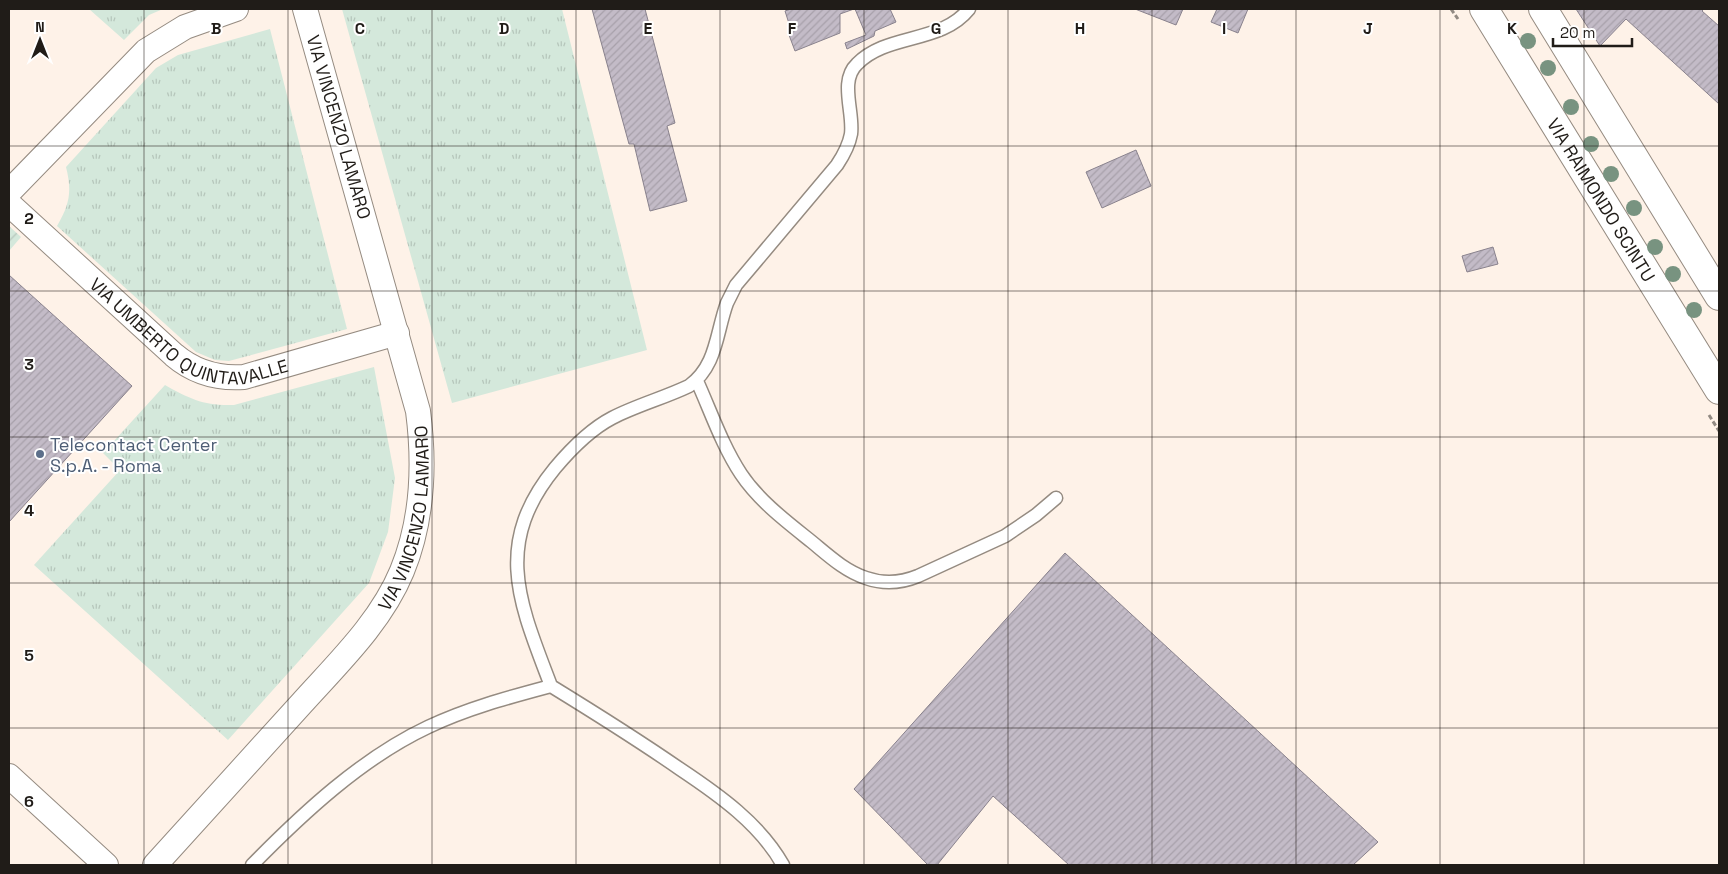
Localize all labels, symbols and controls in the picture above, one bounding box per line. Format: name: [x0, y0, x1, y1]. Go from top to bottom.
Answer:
north arrow: [15, 15, 65, 65]
scale bar: [1553, 15, 1632, 47]
text: N: [35, 18, 45, 36]
text: B: [211, 18, 221, 39]
text: C: [355, 18, 365, 39]
text: D: [499, 18, 509, 39]
text: E: [644, 18, 653, 39]
text: F: [788, 18, 797, 39]
text: G: [931, 18, 941, 39]
text: H: [1075, 18, 1085, 39]
text: I: [1222, 18, 1226, 39]
text: J: [1363, 18, 1373, 39]
text: K: [1507, 18, 1517, 39]
text: 20 m: [1560, 23, 1595, 42]
street label: VIA VINCENZO LAMARO: [302, 32, 376, 222]
street label: VIA RAIMONDO SCINTU: [1542, 114, 1661, 286]
text: 2: [24, 208, 34, 229]
street label: VIA UMBERTO QUINTAVALLE: [85, 272, 290, 389]
text: 3: [24, 354, 34, 375]
street label: VIA VINCENZO LAMARO: [372, 425, 433, 615]
place label: Telecontact Center S.p.A. - Roma: [50, 433, 217, 477]
marker: Telecontact Center S.p.A. - Roma: [34, 448, 46, 460]
text: 4: [24, 500, 34, 521]
text: 5: [24, 645, 34, 666]
text: 6: [24, 791, 34, 812]

